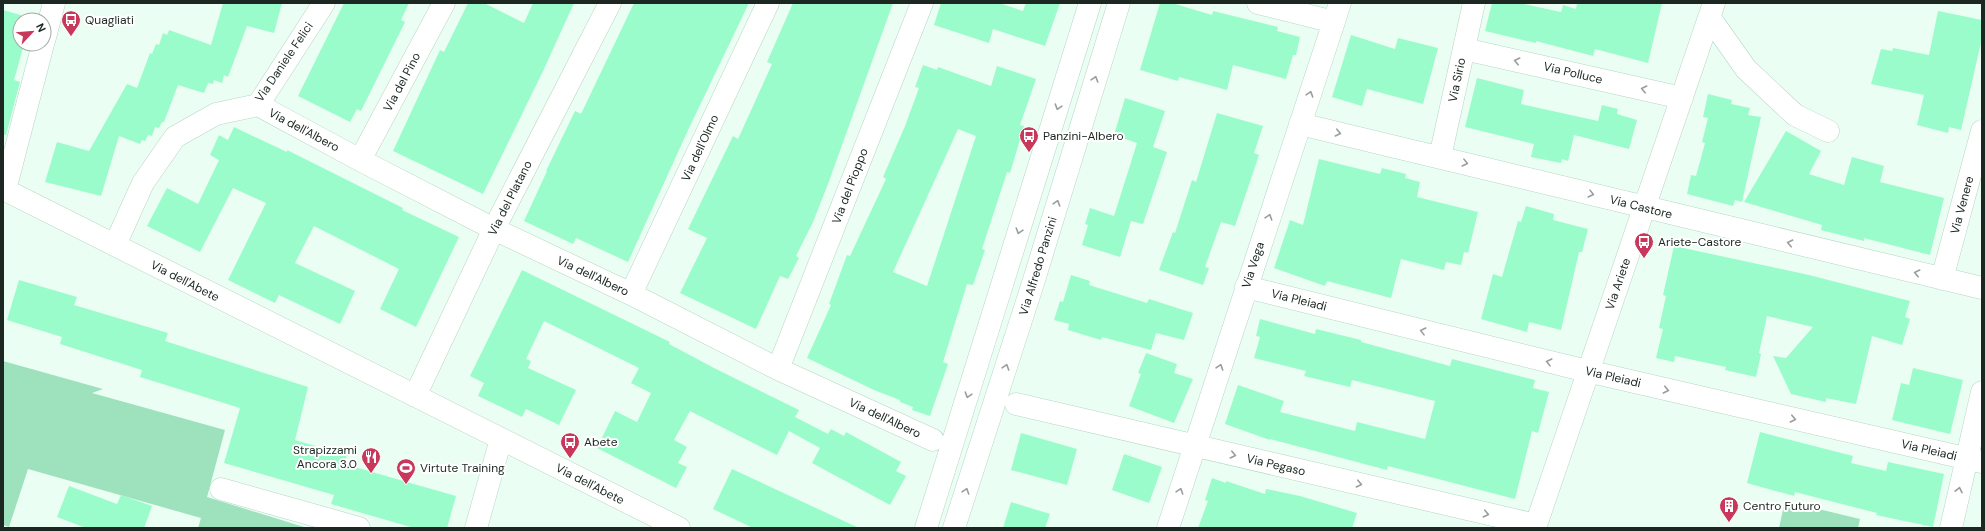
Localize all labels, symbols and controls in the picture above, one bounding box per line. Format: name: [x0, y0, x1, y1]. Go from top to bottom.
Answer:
bus stop icon: Quagliati: [60, 9, 82, 37]
north arrow: [12, 12, 52, 52]
place label: Quagliati: [85, 12, 134, 28]
street label: Via Daniele Felici: [251, 19, 317, 105]
text: N: [33, 21, 49, 34]
street label: Via del Pino: [380, 50, 424, 114]
street label: Via Sirio: [1445, 56, 1469, 104]
one-way arrow: [1514, 57, 1520, 65]
street label: Via Polluce: [1542, 58, 1604, 88]
one-way arrow: [1090, 75, 1099, 82]
one-way arrow: [1641, 86, 1647, 94]
one-way arrow: [1306, 91, 1314, 98]
one-way arrow: [1054, 103, 1062, 110]
street label: Via dell'Albero: [266, 105, 342, 155]
street label: Via dell'Olmo: [678, 112, 722, 184]
bus stop icon: Panzini-Albero: [1018, 125, 1040, 153]
place label: Panzini-Albero: [1043, 128, 1124, 144]
one-way arrow: [1335, 128, 1342, 136]
street label: Via del Pioppo: [828, 146, 872, 226]
street label: Via del Platano: [484, 158, 536, 238]
one-way arrow: [1461, 158, 1468, 167]
street label: Via Venere: [1947, 174, 1977, 236]
one-way arrow: [1588, 190, 1594, 198]
street label: Via Castore: [1608, 191, 1674, 223]
one-way arrow: [1053, 200, 1061, 207]
one-way arrow: [1264, 214, 1273, 221]
street label: Via Alfredo Panzini: [1015, 215, 1061, 317]
one-way arrow: [1015, 227, 1024, 234]
bus stop icon: Ariete-Castore: [1633, 231, 1655, 259]
place label: Ariete-Castore: [1658, 234, 1742, 250]
one-way arrow: [1787, 239, 1794, 247]
street label: Via Vega: [1238, 240, 1268, 290]
street label: Via dell'Albero: [554, 252, 632, 300]
street label: Via Ariete: [1602, 256, 1634, 312]
street label: Via dell'Abete: [148, 257, 222, 305]
one-way arrow: [1914, 269, 1921, 278]
street label: Via Pleiadi: [1269, 285, 1329, 315]
one-way arrow: [1420, 327, 1426, 335]
one-way arrow: [1546, 358, 1553, 367]
street label: Via Pleiadi: [1583, 363, 1643, 391]
one-way arrow: [1001, 364, 1010, 371]
one-way arrow: [1215, 364, 1224, 371]
one-way arrow: [1663, 385, 1669, 393]
one-way arrow: [964, 392, 972, 399]
street label: Via dell'Albero: [846, 394, 924, 442]
one-way arrow: [1790, 414, 1796, 422]
bus stop icon: Abete: [559, 431, 581, 459]
place label: Abete: [584, 434, 618, 450]
street label: Via Pleiadi: [1899, 436, 1959, 464]
place label: Strapizzami Ancora 3.0: [293, 442, 357, 472]
restaurant icon: Strapizzami Ancora 3.0: [360, 446, 382, 474]
one-way arrow: [1230, 450, 1236, 458]
street label: Via Pegaso: [1245, 450, 1307, 480]
sports icon: Virtute Training: [395, 457, 417, 485]
place label: Virtute Training: [420, 460, 505, 476]
street label: Via dell'Abete: [553, 460, 627, 508]
one-way arrow: [1356, 480, 1363, 488]
one-way arrow: [1954, 487, 1962, 493]
one-way arrow: [962, 488, 970, 495]
one-way arrow: [1175, 488, 1184, 495]
building icon: Centro Futuro: [1718, 495, 1740, 523]
place label: Centro Futuro: [1743, 498, 1821, 514]
one-way arrow: [1483, 509, 1489, 517]

